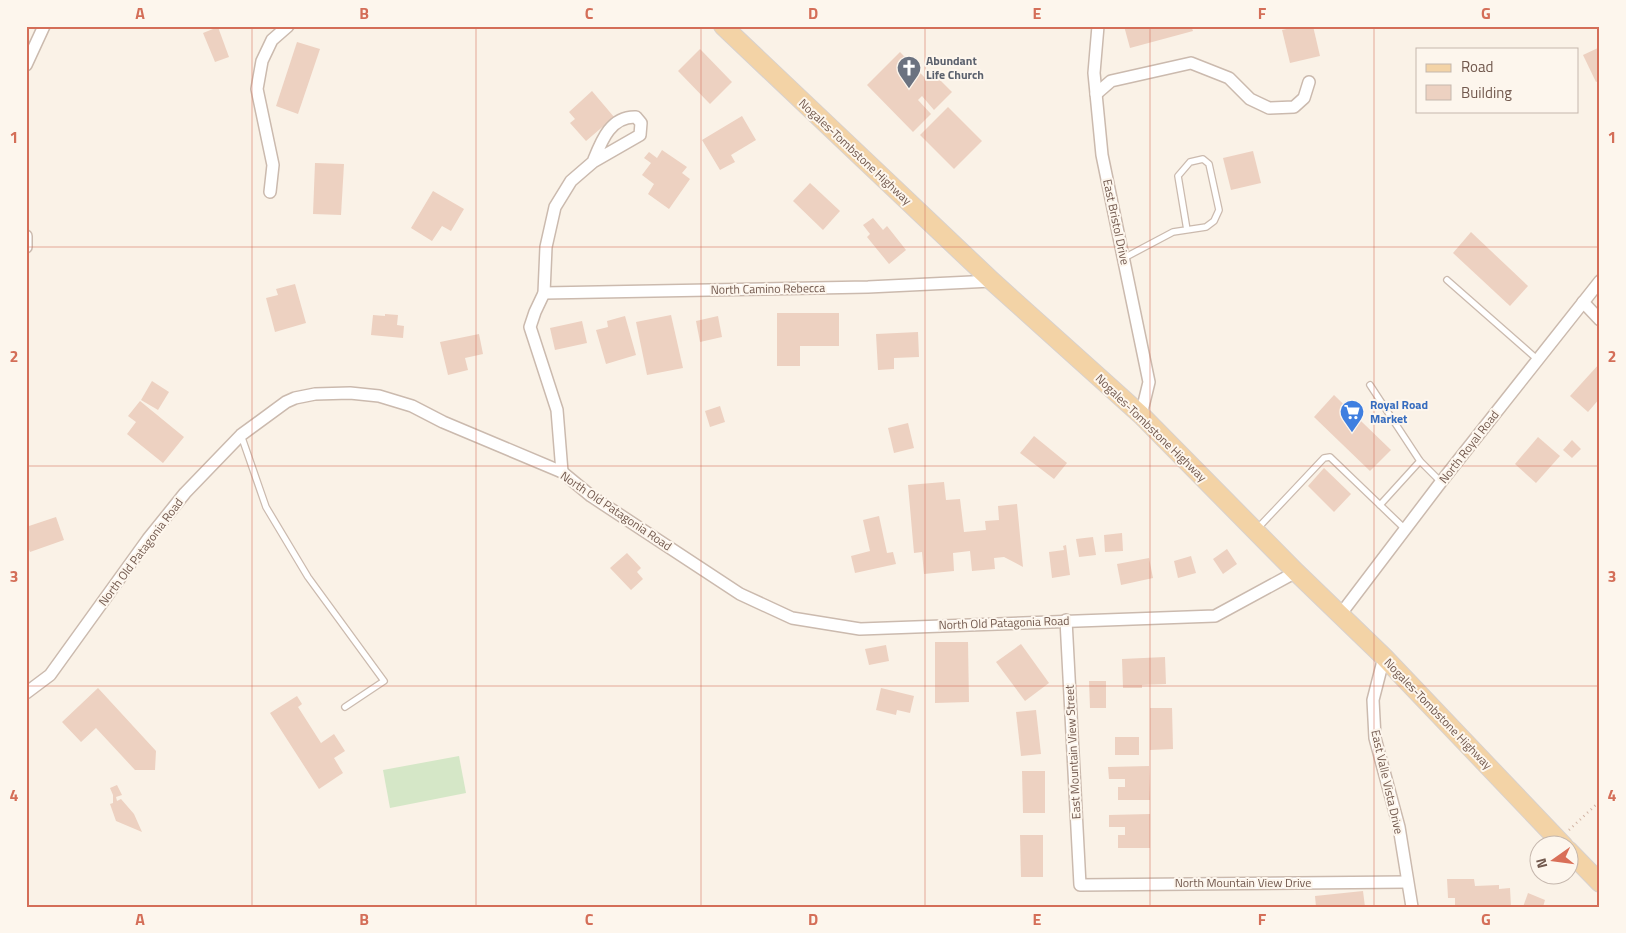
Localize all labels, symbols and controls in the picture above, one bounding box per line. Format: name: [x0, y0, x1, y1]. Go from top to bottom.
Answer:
text: A: [135, 1, 145, 25]
text: B: [359, 1, 369, 25]
text: C: [585, 1, 594, 25]
text: D: [808, 1, 818, 25]
text: E: [1033, 1, 1042, 25]
text: F: [1258, 1, 1267, 25]
text: G: [1481, 1, 1491, 25]
legend: [1416, 48, 1578, 112]
place label: Abundant Life Church: [926, 51, 984, 84]
church icon: Abundant Life Church: [896, 55, 922, 89]
text: Road: [1461, 55, 1493, 78]
text: Building: [1461, 81, 1512, 104]
street label: Nogales-Tombstone Highway: [795, 94, 916, 209]
text: 1: [10, 125, 18, 149]
text: 1: [1608, 125, 1616, 149]
street label: East Bristol Drive: [1098, 177, 1135, 266]
street label: North Camino Rebecca: [711, 278, 825, 299]
text: 2: [10, 344, 18, 368]
text: 2: [1608, 344, 1616, 368]
street label: Nogales-Tombstone Highway: [1091, 369, 1212, 486]
place label: Royal Road Market: [1370, 395, 1428, 428]
supermarket icon: Royal Road Market: [1339, 399, 1365, 433]
street label: North Royal Road: [1434, 406, 1503, 487]
street label: North Old Patagonia Road: [557, 466, 676, 555]
street label: North Old Patagonia Road: [94, 494, 188, 610]
text: 3: [10, 564, 18, 588]
text: 3: [1608, 564, 1616, 588]
street label: North Old Patagonia Road: [938, 611, 1070, 634]
street label: Nogales-Tombstone Highway: [1380, 654, 1497, 774]
street label: East Mountain View Street: [1059, 684, 1086, 820]
street label: East Valle Vista Drive: [1366, 728, 1409, 836]
text: 4: [10, 783, 19, 807]
text: 4: [1608, 783, 1617, 807]
north arrow: [1528, 836, 1578, 886]
text: N: [1530, 856, 1552, 871]
street label: North Mountain View Drive: [1175, 873, 1311, 892]
text: A: [135, 907, 145, 931]
text: B: [359, 907, 369, 931]
text: C: [585, 907, 594, 931]
text: D: [808, 907, 818, 931]
text: E: [1033, 907, 1042, 931]
text: F: [1258, 907, 1267, 931]
text: G: [1481, 907, 1491, 931]

